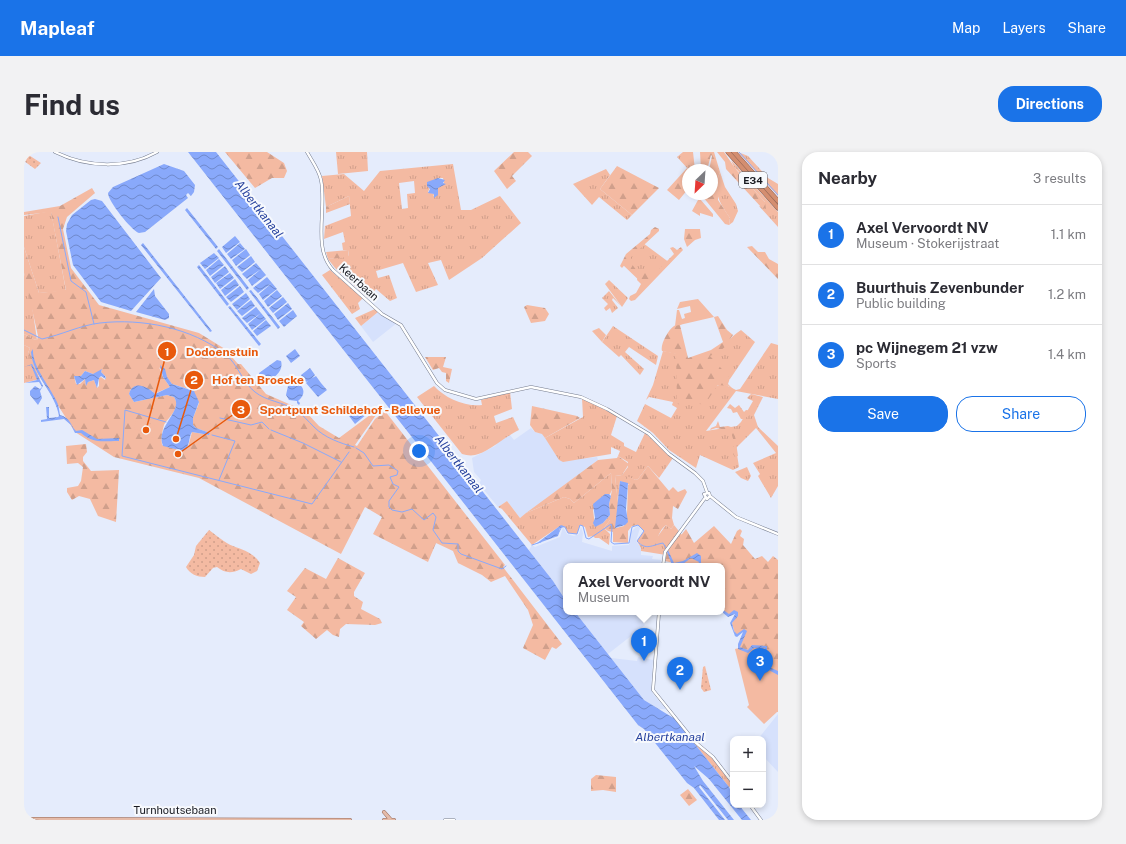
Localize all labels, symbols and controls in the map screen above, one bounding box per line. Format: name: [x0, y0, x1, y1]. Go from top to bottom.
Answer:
text: Mapleaf: [20, 17, 94, 39]
text: Map: [952, 20, 980, 36]
text: Layers: [1002, 20, 1046, 36]
text: Share: [1068, 20, 1106, 36]
button: Directions: [998, 86, 1102, 122]
text: Find us: [24, 88, 120, 121]
north arrow: [682, 164, 718, 200]
text: Nearby: [818, 168, 877, 188]
text: 3 results: [1033, 171, 1086, 186]
road number: E34: [739, 172, 767, 188]
water label: Albertkanaal: [232, 177, 286, 241]
text: Axel Vervoordt NV: [856, 219, 989, 236]
text: 1: [828, 227, 834, 242]
text: 1.1 km: [1051, 227, 1086, 242]
text: Museum · Stokerijstraat: [856, 236, 999, 251]
street label: Keerbaan: [337, 261, 381, 303]
text: Buurthuis Zevenbunder: [856, 279, 1024, 296]
text: 2: [827, 287, 835, 302]
text: 1.2 km: [1048, 287, 1086, 302]
text: Public building: [856, 296, 946, 311]
callout: Dodoenstuin: [157, 339, 266, 363]
text: pc Wijnegem 21 vzw: [856, 339, 998, 356]
text: 1: [164, 345, 170, 359]
text: Dodoenstuin: [186, 345, 258, 359]
text: 3: [827, 347, 835, 362]
text: 1.4 km: [1048, 347, 1086, 362]
text: Sports: [856, 356, 896, 371]
callout: Hof ten Broecke: [184, 368, 312, 392]
text: 2: [190, 373, 198, 387]
text: Hof ten Broecke: [212, 373, 304, 387]
button: Save: [818, 396, 948, 432]
button: Share: [956, 396, 1086, 432]
callout: Sportpunt Schildehof - Bellevue: [231, 397, 449, 421]
text: 3: [237, 403, 245, 417]
text: Sportpunt Schildehof - Bellevue: [259, 403, 441, 417]
water label: Albertkanaal: [432, 432, 486, 496]
your location: [409, 441, 429, 461]
popup: [563, 563, 725, 615]
text: Axel Vervoordt NV: [578, 573, 710, 590]
text: Museum: [578, 590, 630, 605]
pin: 1: [631, 628, 657, 661]
pin: 3: [747, 648, 773, 681]
pin: 2: [667, 657, 693, 690]
water label: Albertkanaal: [635, 730, 705, 744]
map controls: [730, 736, 766, 808]
button: +: [730, 736, 766, 772]
button: −: [730, 772, 766, 808]
street label: Turnhoutsebaan: [134, 804, 217, 816]

